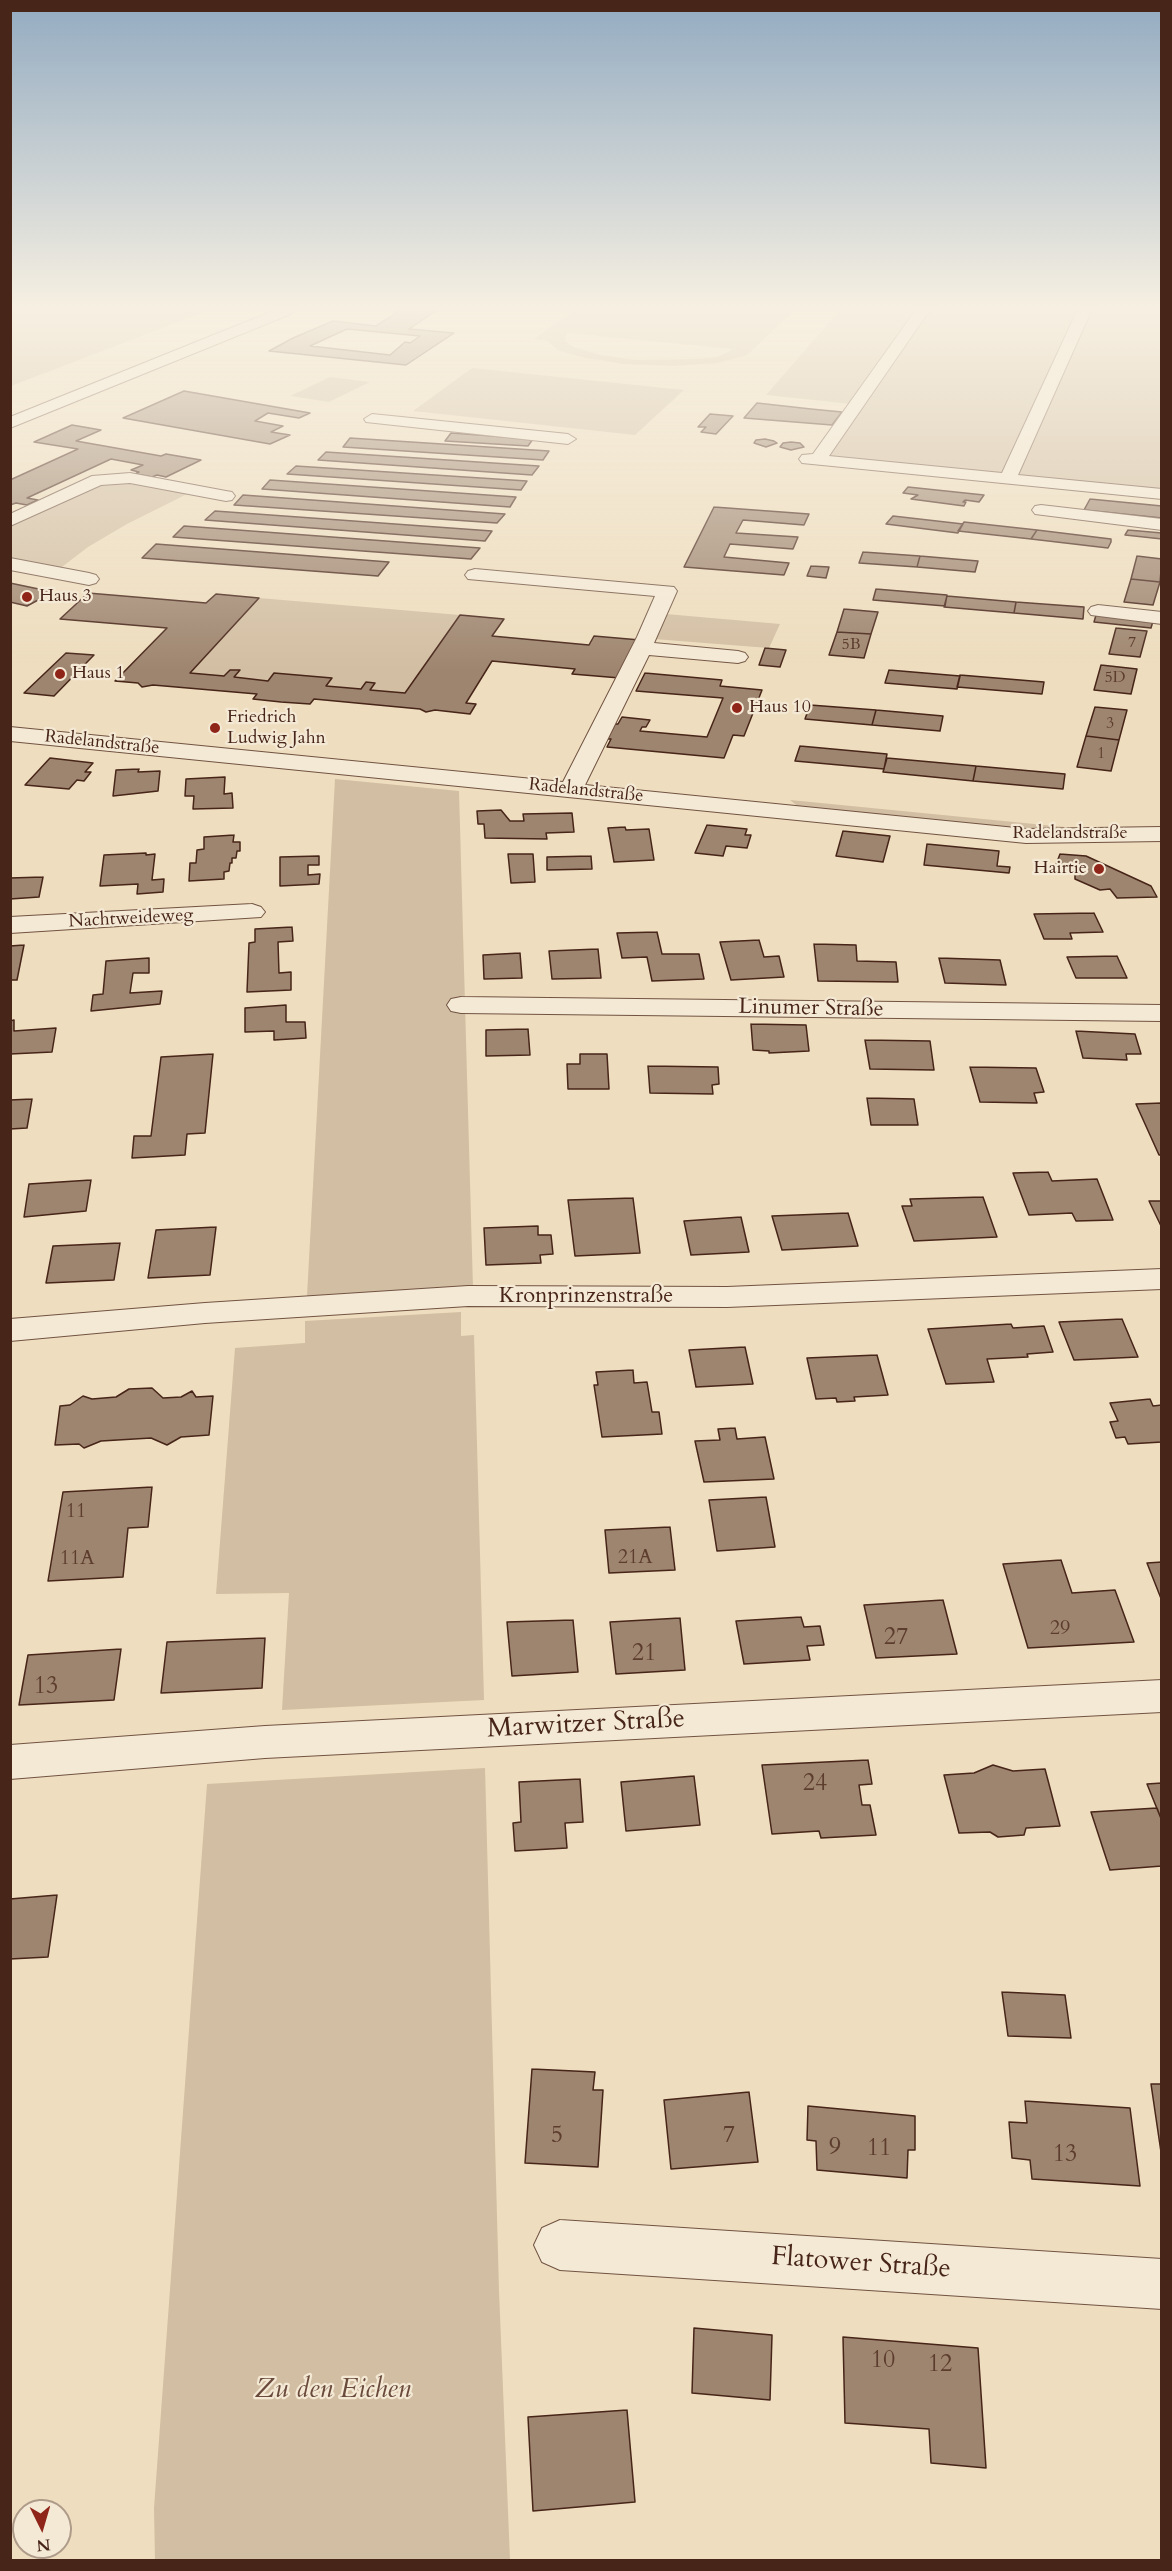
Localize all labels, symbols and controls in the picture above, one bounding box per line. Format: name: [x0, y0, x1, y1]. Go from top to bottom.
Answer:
place label: Haus 3: [39, 586, 92, 608]
marker: Haus 3: [20, 590, 34, 604]
house number: 7: [1128, 633, 1136, 653]
house number: 5B: [841, 635, 861, 655]
place label: Haus 1: [72, 663, 125, 685]
marker: Haus 1: [53, 667, 67, 681]
house number: 5D: [1104, 668, 1126, 688]
place label: Haus 10: [749, 697, 811, 719]
marker: Haus 10: [730, 701, 744, 715]
place label: Friedrich Ludwig Jahn: [227, 707, 326, 750]
house number: 3: [1106, 714, 1114, 734]
marker: Friedrich Ludwig Jahn: [208, 721, 222, 735]
street label: Radelandstraße: [44, 726, 160, 760]
house number: 1: [1097, 744, 1105, 764]
street label: Radelandstraße: [528, 774, 644, 808]
street label: Radelandstraße: [1012, 823, 1128, 845]
place label: Hairtie: [1034, 858, 1087, 880]
marker: Hairtie: [1092, 862, 1106, 876]
street label: Nachtweideweg: [68, 905, 194, 933]
street label: Linumer Straße: [738, 995, 884, 1023]
street label: Kronprinzenstraße: [499, 1284, 673, 1310]
house number: 11: [66, 1500, 86, 1524]
house number: 21A: [618, 1546, 652, 1570]
house number: 11A: [60, 1547, 94, 1571]
house number: 29: [1050, 1617, 1070, 1641]
house number: 27: [884, 1624, 908, 1652]
house number: 21: [632, 1640, 656, 1668]
house number: 13: [34, 1673, 58, 1701]
street label: Marwitzer Straße: [486, 1704, 686, 1746]
house number: 24: [803, 1770, 827, 1798]
house number: 5: [551, 2122, 563, 2150]
house number: 7: [723, 2122, 735, 2150]
house number: 9: [829, 2134, 841, 2162]
house number: 11: [867, 2135, 891, 2163]
house number: 13: [1053, 2141, 1077, 2169]
street label: Flatower Straße: [770, 2242, 952, 2286]
house number: 10: [871, 2347, 895, 2375]
house number: 12: [928, 2351, 952, 2379]
park label: Zu den Eichen: [255, 2375, 411, 2407]
north arrow: [12, 2499, 72, 2559]
text: N: [36, 2533, 51, 2557]

